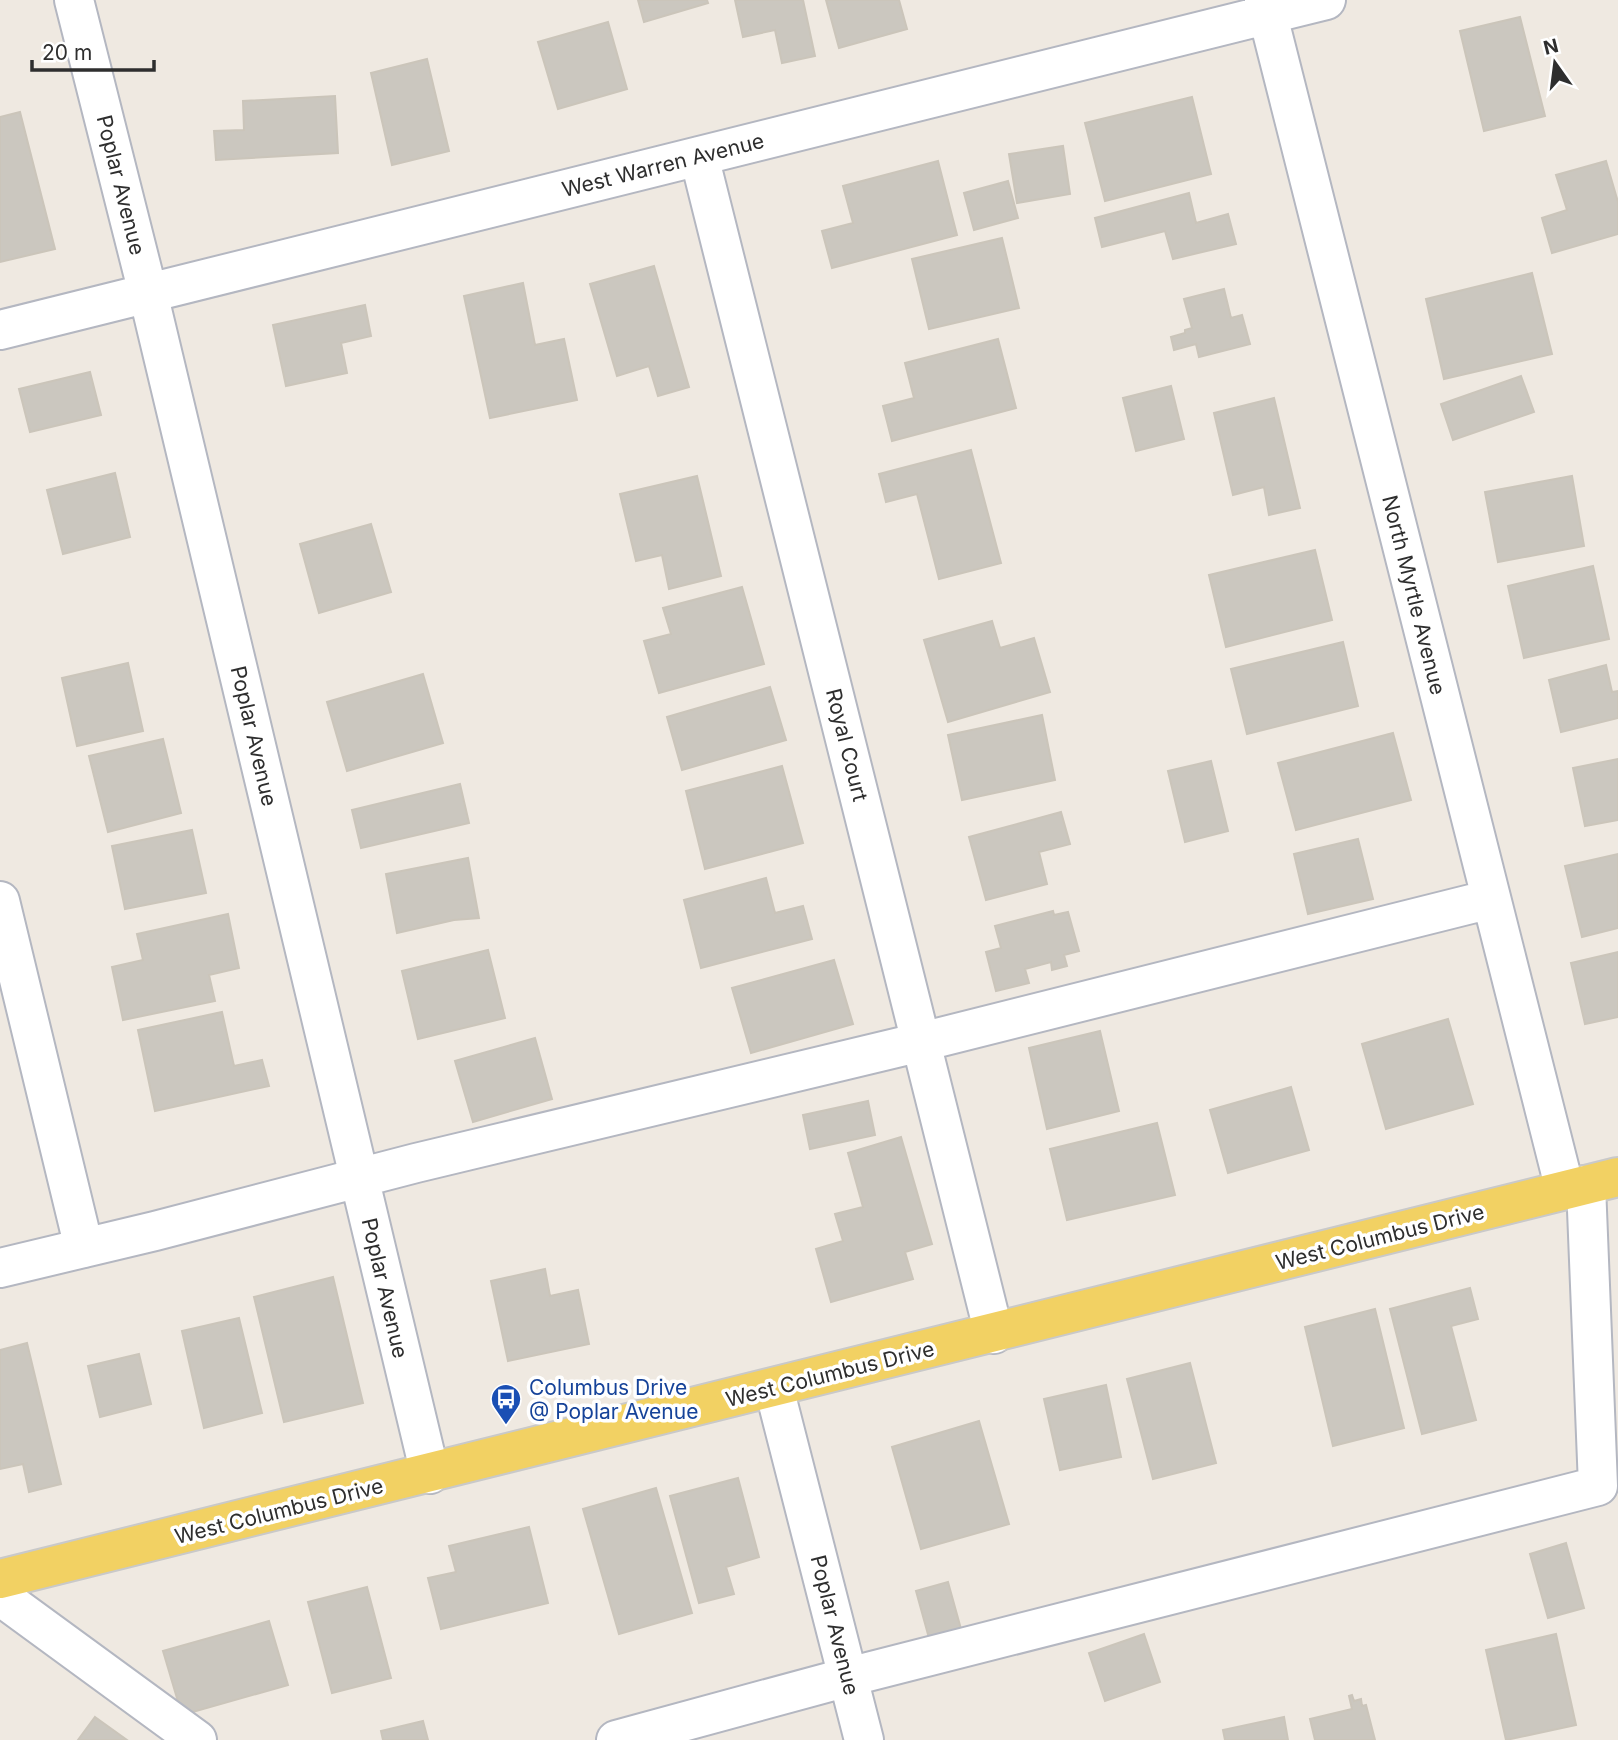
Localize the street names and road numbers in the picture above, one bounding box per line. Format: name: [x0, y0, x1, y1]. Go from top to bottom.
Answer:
street label: Poplar Avenue: [92, 112, 150, 258]
street label: West Warren Avenue: [559, 128, 767, 202]
street label: North Myrtle Avenue: [1377, 493, 1451, 697]
street label: Poplar Avenue: [226, 663, 282, 809]
street label: Royal Court: [821, 686, 873, 804]
street label: West Columbus Drive: [1273, 1199, 1487, 1275]
street label: Poplar Avenue: [357, 1215, 413, 1361]
street label: West Columbus Drive: [723, 1336, 937, 1412]
street label: West Columbus Drive: [172, 1473, 386, 1549]
street label: Poplar Avenue: [806, 1552, 864, 1698]

